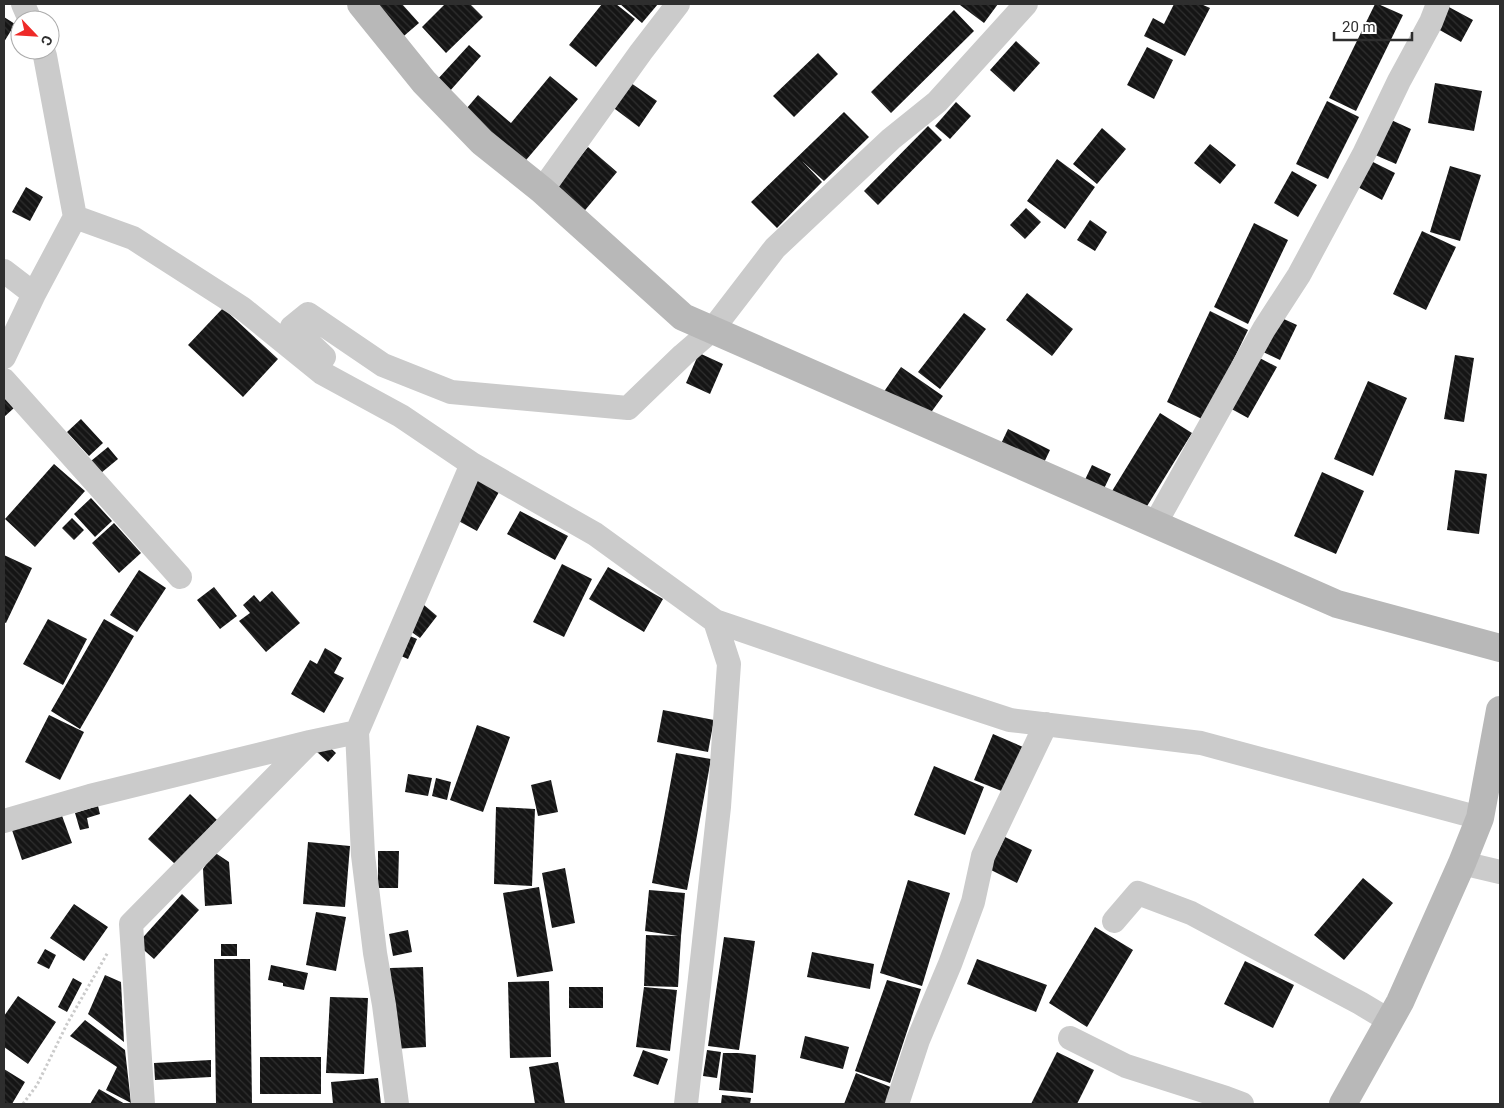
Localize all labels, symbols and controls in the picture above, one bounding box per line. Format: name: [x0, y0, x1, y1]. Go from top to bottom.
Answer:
north arrow: [10, 10, 60, 60]
scale bar: [1334, 10, 1412, 42]
text: 20 m: [1342, 18, 1376, 36]
text: С: [38, 33, 56, 48]

